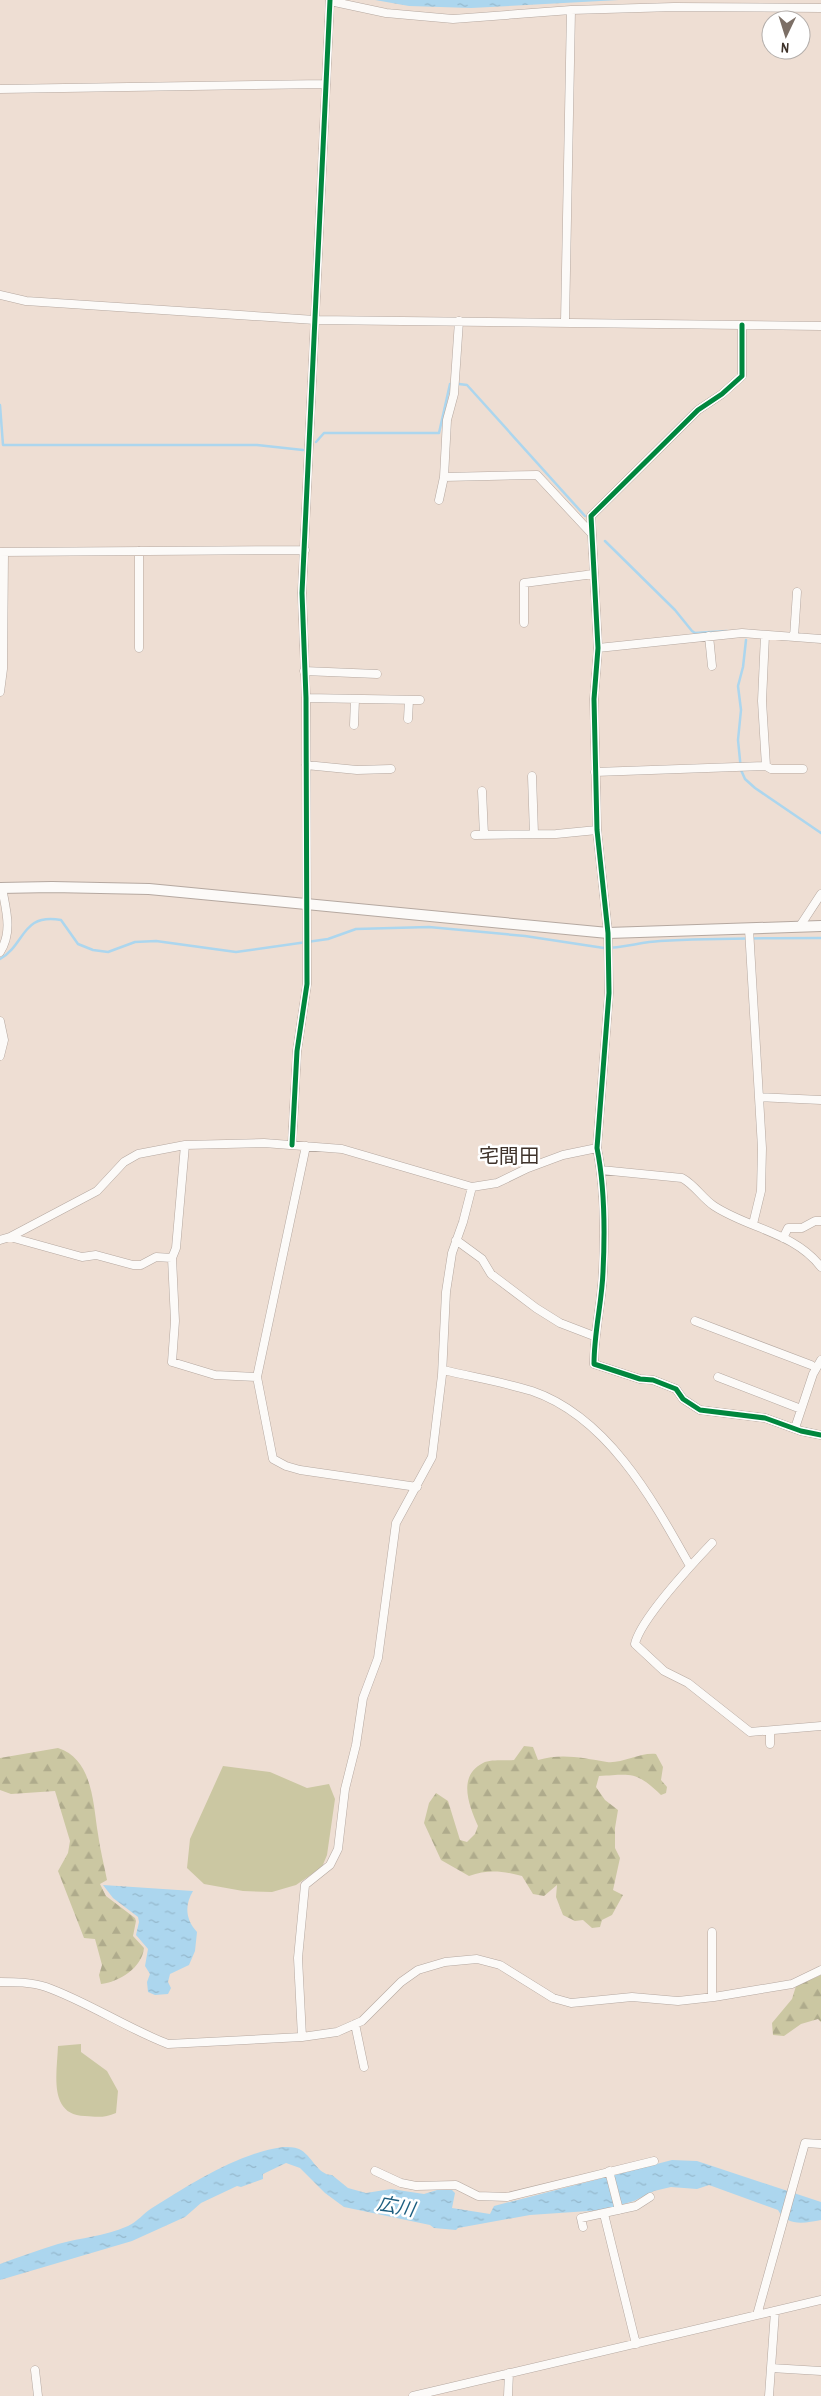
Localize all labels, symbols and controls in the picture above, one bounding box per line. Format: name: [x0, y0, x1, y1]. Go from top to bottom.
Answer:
north arrow: [761, 10, 811, 60]
text: N: [780, 39, 790, 57]
district label: 宅間田: [479, 1142, 539, 1169]
water label: 広川: [375, 2190, 419, 2222]

